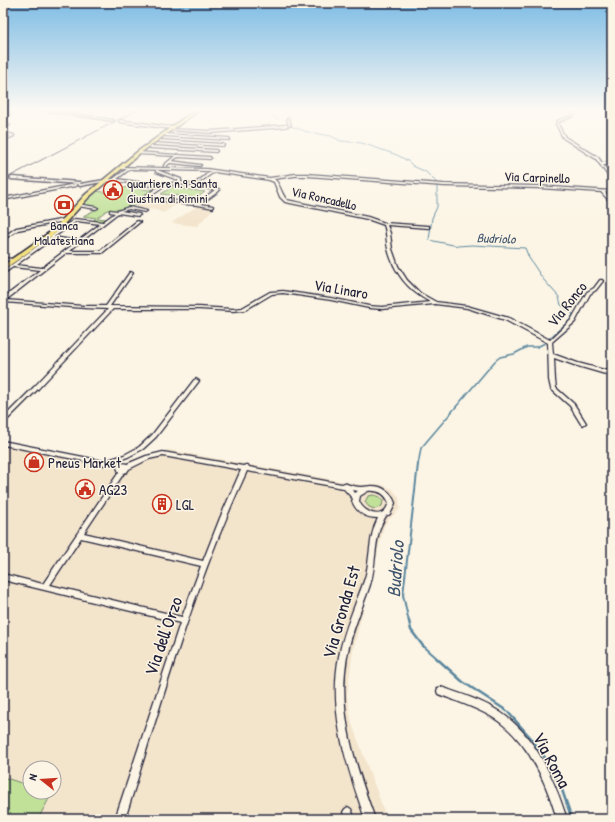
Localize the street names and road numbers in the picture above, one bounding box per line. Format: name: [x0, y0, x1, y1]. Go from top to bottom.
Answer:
street label: Via Carpinello: [504, 167, 570, 187]
street label: Via Roncadello: [290, 182, 358, 214]
street label: Via Linaro: [312, 274, 370, 304]
street label: Via Ronco: [542, 277, 592, 331]
street label: Via Gronda Est: [316, 562, 366, 661]
street label: Via dell'Orzo: [138, 593, 188, 679]
street label: Via Roma: [527, 728, 577, 792]

